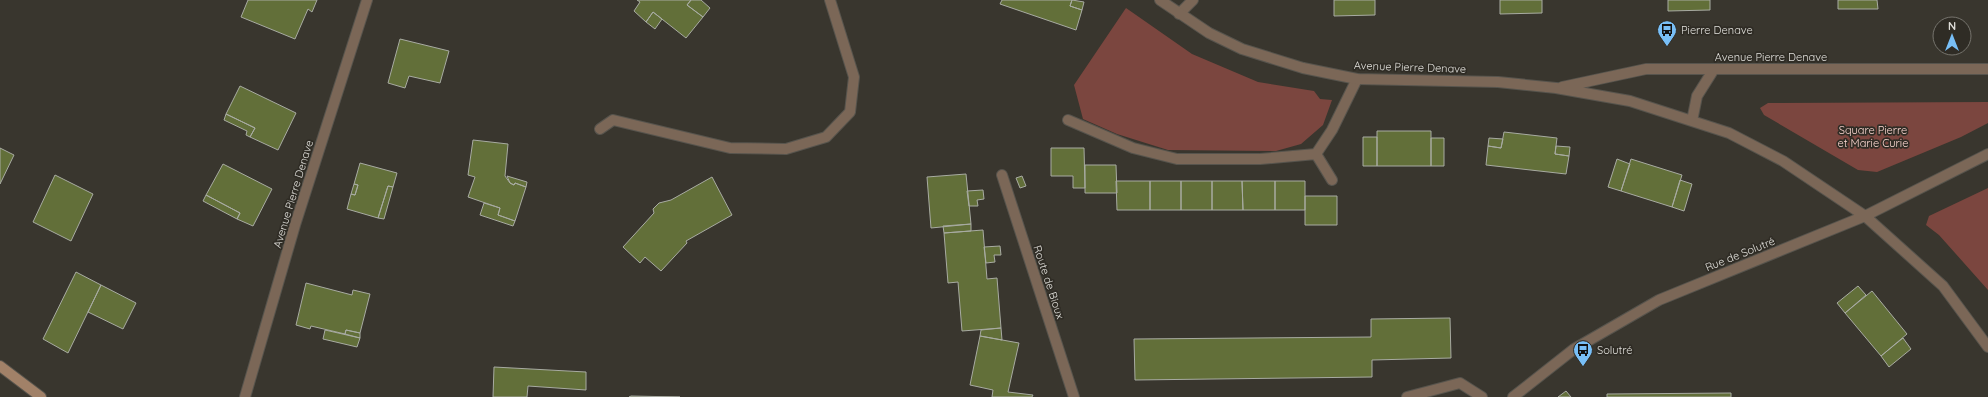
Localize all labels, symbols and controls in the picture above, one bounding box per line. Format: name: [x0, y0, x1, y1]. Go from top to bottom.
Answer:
north arrow: [1932, 16, 1972, 56]
bus stop icon: Pierre Denave: [1656, 19, 1678, 47]
text: N: [1948, 19, 1956, 33]
place label: Pierre Denave: [1681, 23, 1753, 37]
street label: Avenue Pierre Denave: [1715, 50, 1827, 64]
street label: Avenue Pierre Denave: [1354, 58, 1466, 76]
park label: Square Pierre et Marie Curie: [1838, 123, 1908, 150]
street label: Avenue Pierre Denave: [270, 138, 316, 250]
street label: Rue de Solutré: [1703, 234, 1777, 274]
street label: Route de Bioux: [1030, 243, 1068, 321]
bus stop icon: Solutré: [1572, 339, 1594, 367]
place label: Solutré: [1597, 343, 1633, 357]

